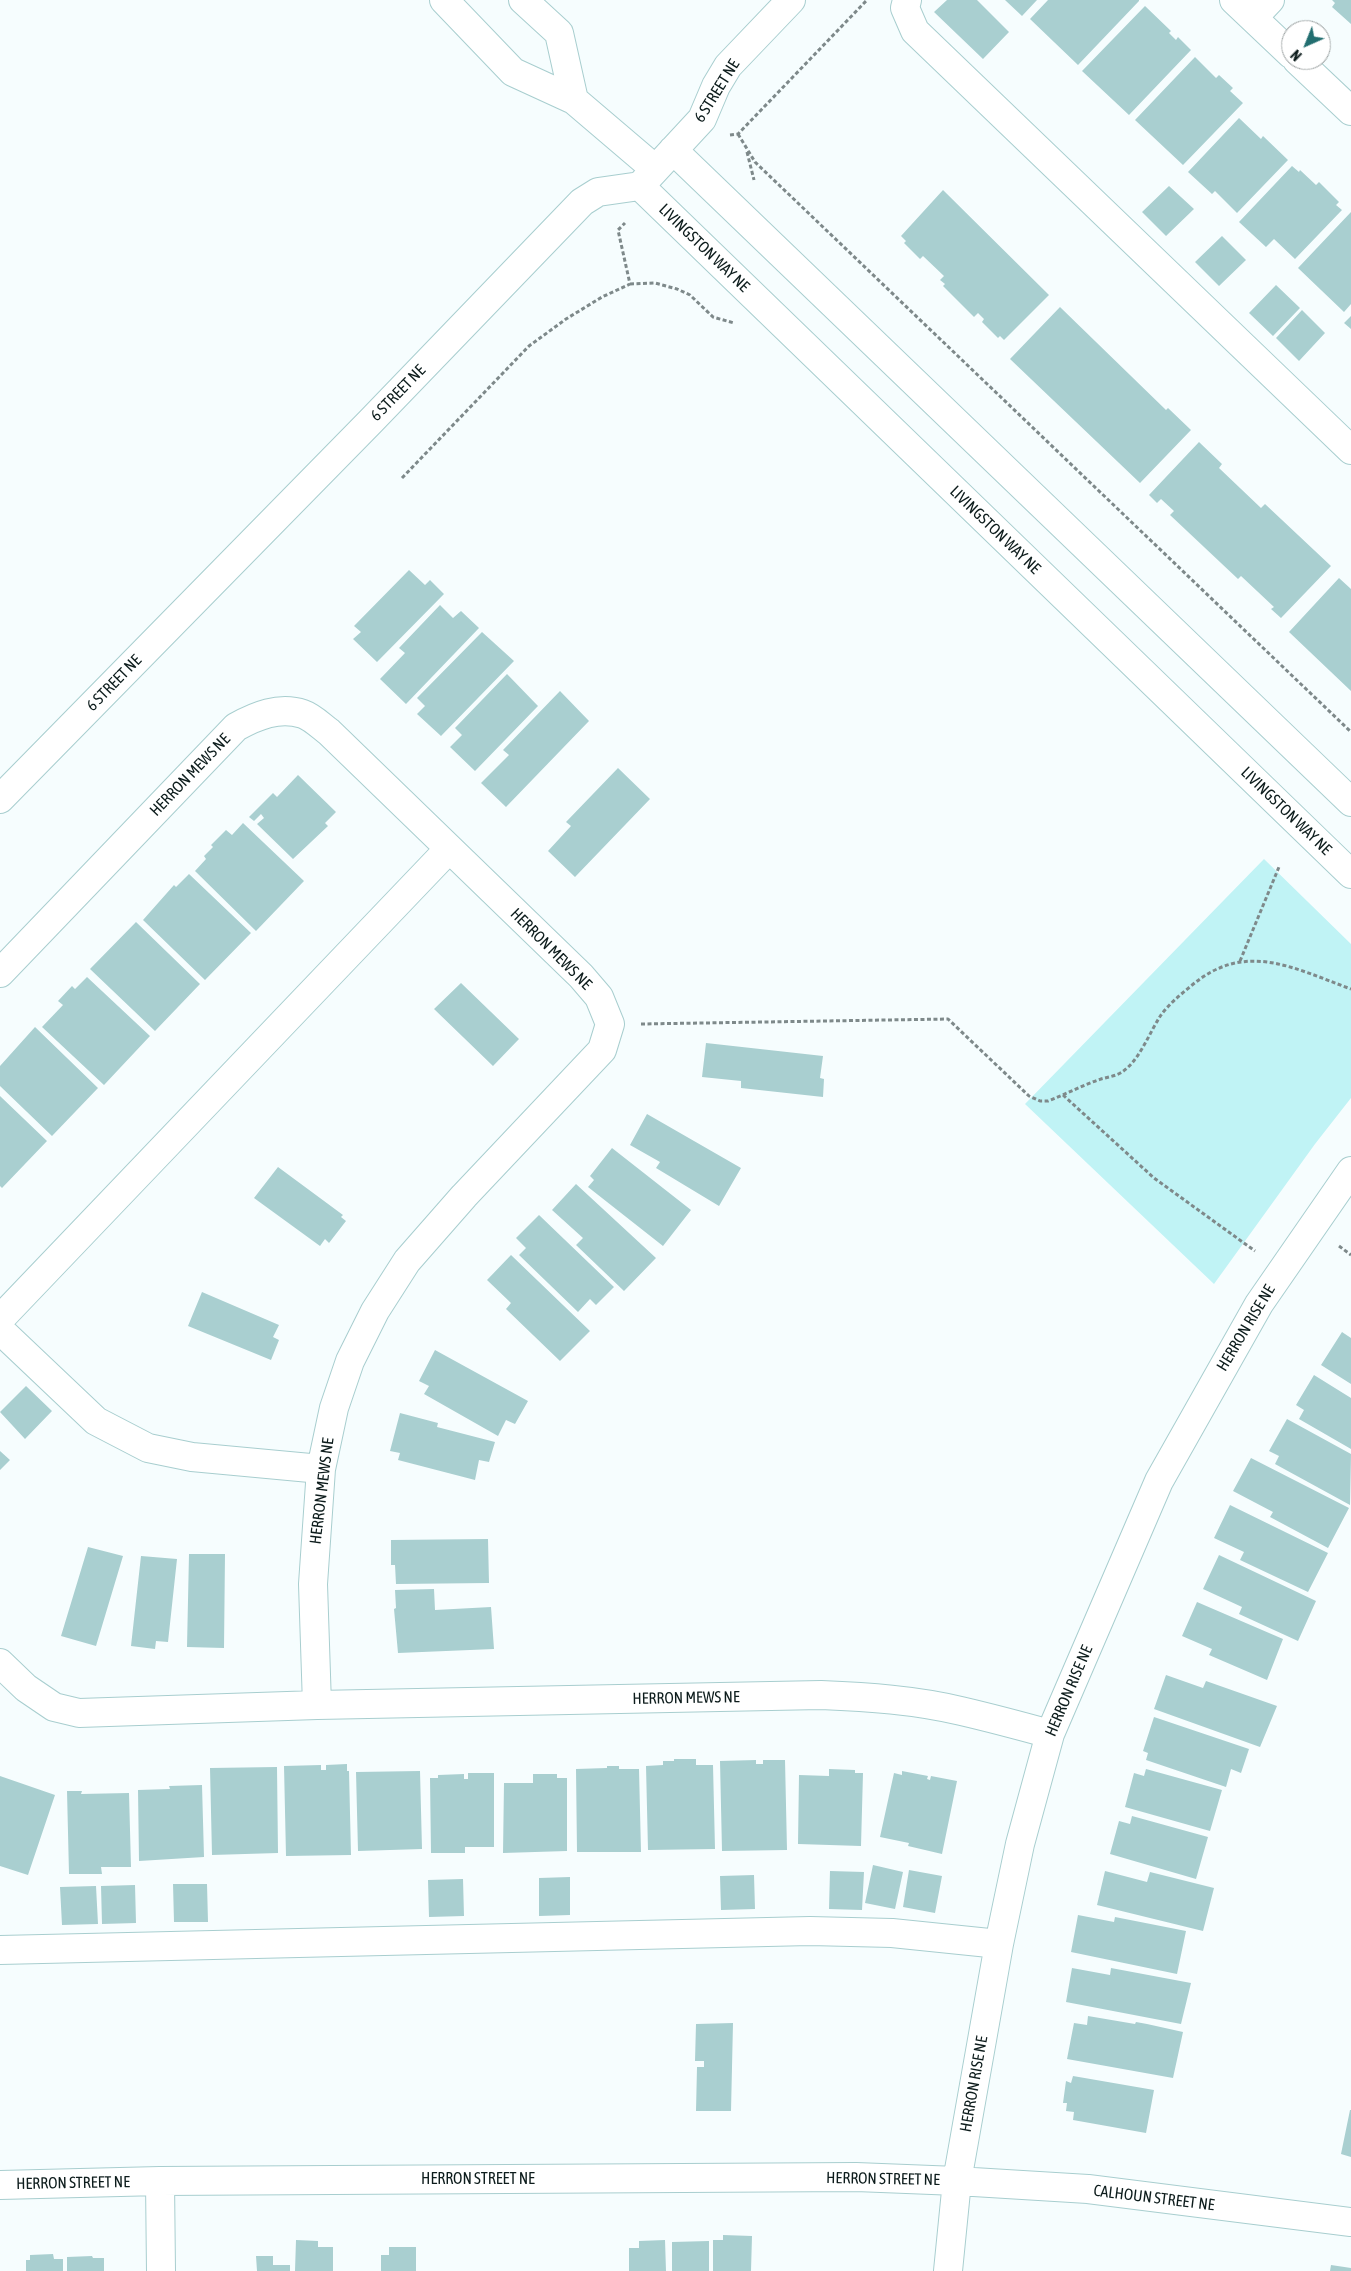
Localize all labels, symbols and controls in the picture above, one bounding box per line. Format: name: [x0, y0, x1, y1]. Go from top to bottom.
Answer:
north arrow: [1281, 20, 1331, 70]
text: N: [1288, 46, 1305, 64]
street label: 6 STREET NE: [690, 56, 744, 126]
street label: LIVINGSTON WAY NE: [655, 200, 753, 296]
street label: 6 STREET NE: [367, 361, 429, 425]
street label: LIVINGSTON WAY NE: [946, 482, 1044, 578]
street label: 6 STREET NE: [83, 651, 145, 715]
street label: HERRON MEWS NE: [146, 730, 234, 820]
street label: LIVINGSTON WAY NE: [1237, 763, 1335, 859]
street label: HERRON MEWS NE: [506, 904, 596, 994]
street label: HERRON RISE NE: [1213, 1281, 1279, 1375]
street label: HERRON MEWS NE: [306, 1437, 338, 1545]
street label: HERRON RISE NE: [1041, 1643, 1097, 1739]
street label: HERRON MEWS NE: [632, 1687, 740, 1709]
street label: HERRON RISE NE: [956, 2035, 992, 2133]
street label: HERRON STREET NE: [826, 2168, 940, 2190]
street label: HERRON STREET NE: [421, 2169, 535, 2189]
street label: HERRON STREET NE: [16, 2172, 130, 2194]
street label: CALHOUN STREET NE: [1092, 2181, 1216, 2215]

